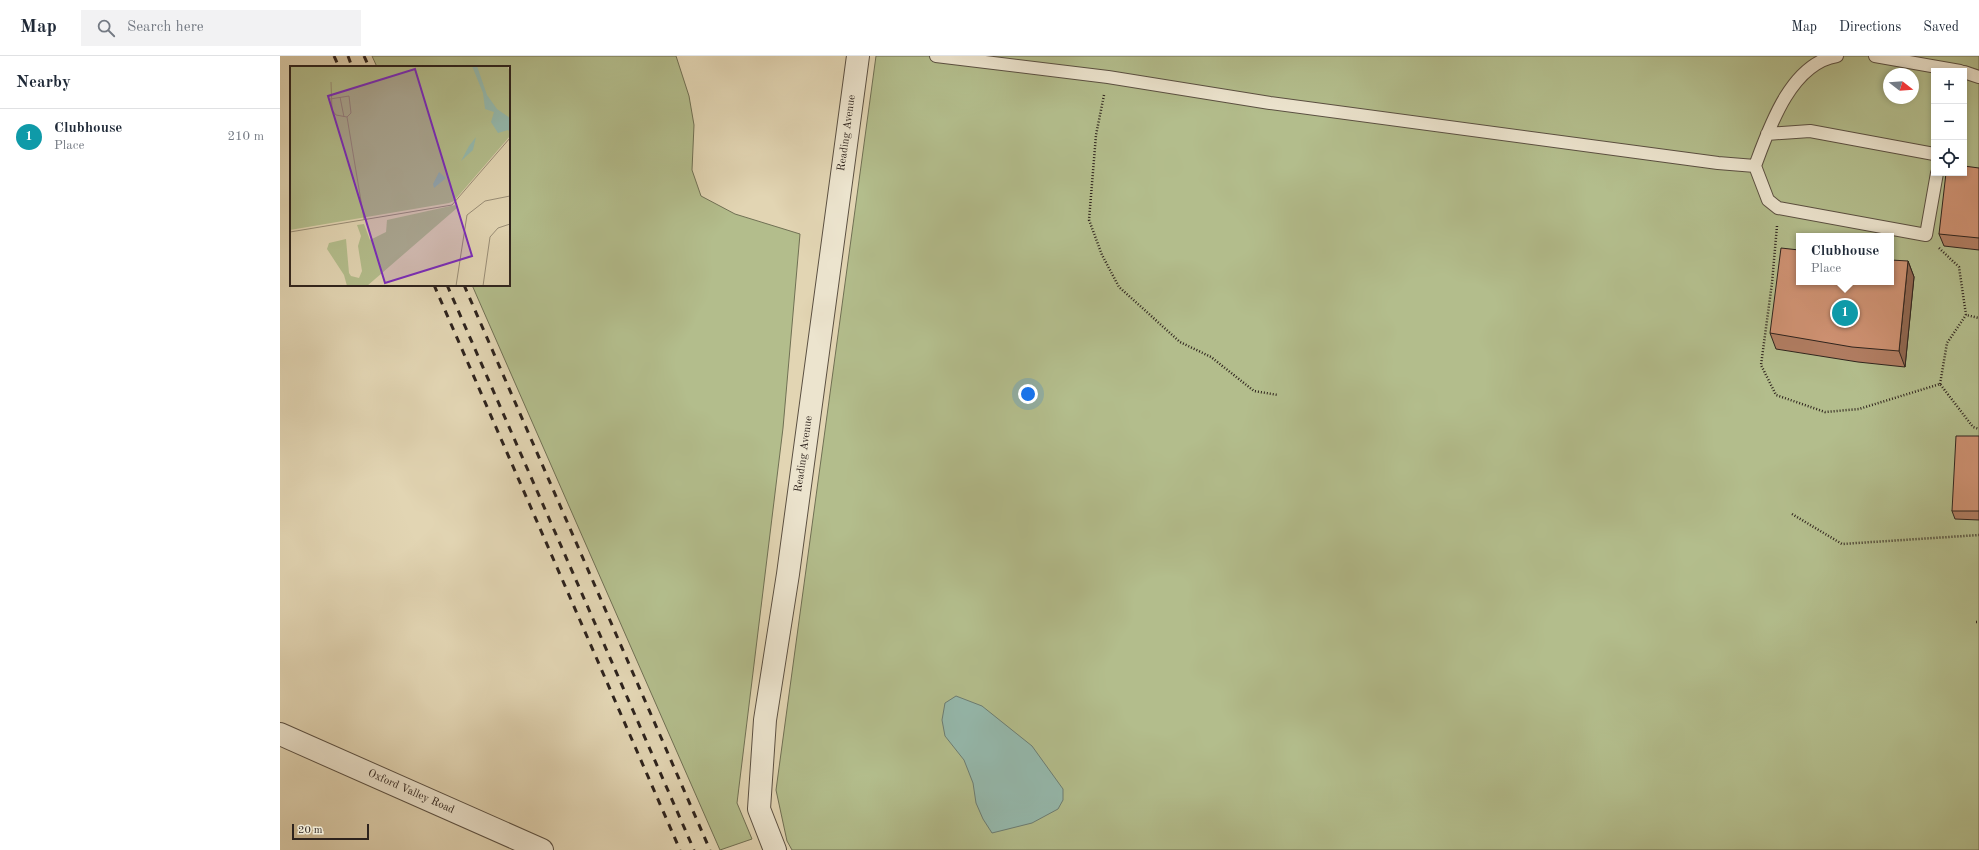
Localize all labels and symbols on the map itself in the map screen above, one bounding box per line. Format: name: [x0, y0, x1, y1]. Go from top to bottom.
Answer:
inset map: [290, 66, 510, 286]
north arrow: [1883, 68, 1919, 104]
street label: Reading Avenue: [836, 94, 858, 172]
pin: 1: [1832, 298, 1858, 328]
your location: [1018, 384, 1038, 404]
street label: Reading Avenue: [793, 415, 815, 493]
street label: Oxford Valley Road: [366, 768, 456, 816]
scale bar: [292, 822, 369, 841]

